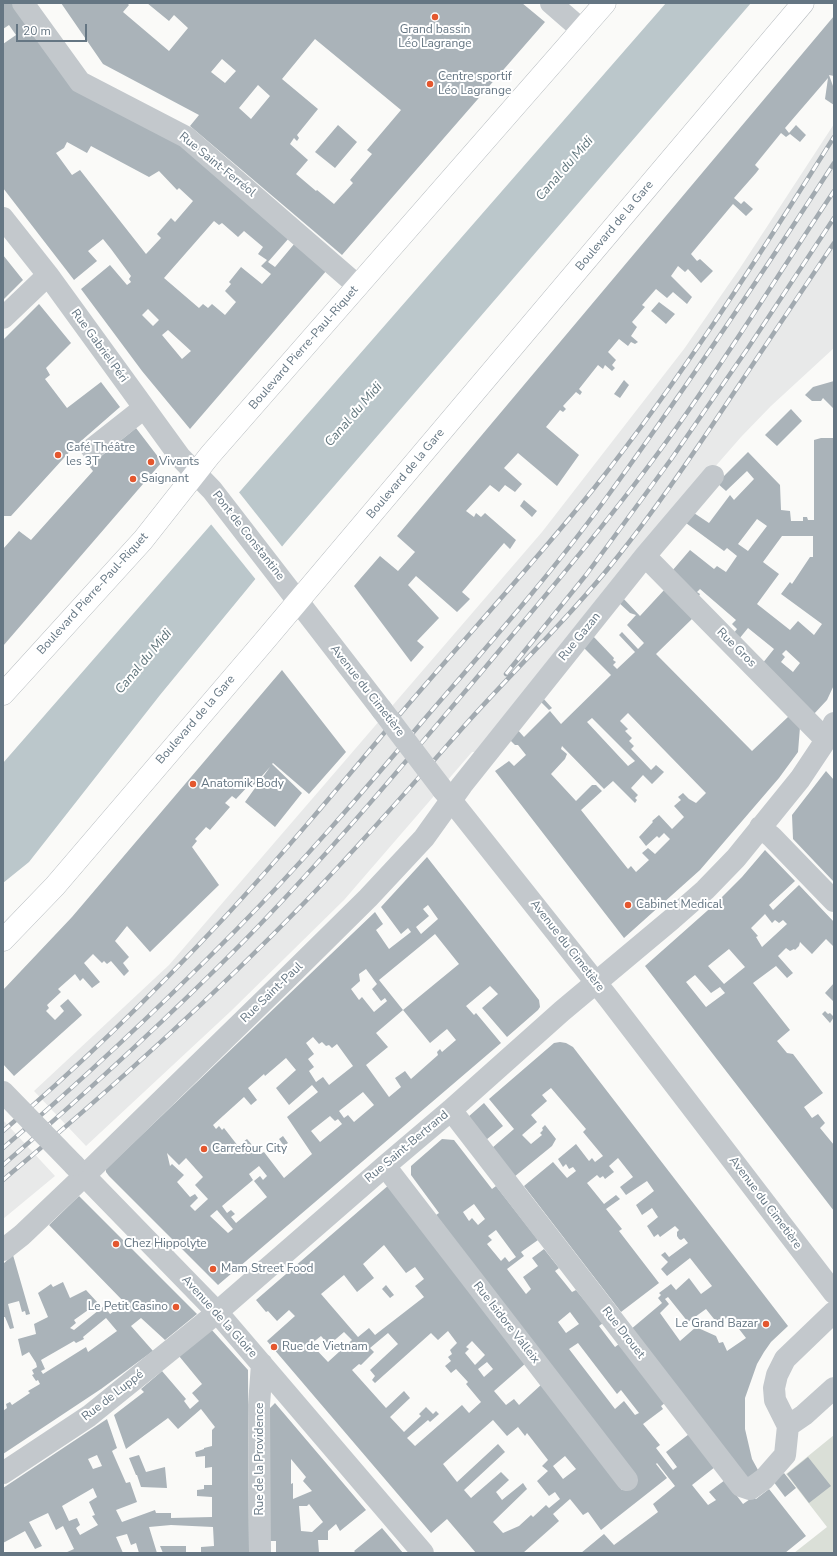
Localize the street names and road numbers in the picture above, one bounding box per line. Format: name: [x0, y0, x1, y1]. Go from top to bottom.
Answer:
street label: Rue Saint-Ferréol: [176, 130, 258, 200]
street label: Boulevard de la Gare: [573, 178, 657, 274]
street label: Boulevard Pierre-Paul-Riquet: [246, 283, 362, 413]
street label: Rue Gabriel Péri: [68, 306, 130, 386]
street label: Boulevard de la Gare: [364, 426, 448, 522]
street label: Pont de Constantine: [209, 489, 287, 583]
street label: Boulevard Pierre-Paul-Riquet: [34, 530, 152, 658]
street label: Rue Gazan: [556, 610, 604, 664]
street label: Rue Gros: [713, 625, 759, 671]
street label: Avenue du Cimetière: [327, 642, 407, 740]
street label: Boulevard de la Gare: [153, 673, 239, 767]
street label: Avenue du Cimetière: [527, 897, 607, 995]
street label: Rue Saint-Paul: [238, 960, 306, 1026]
street label: Rue Saint-Bertrand: [362, 1108, 452, 1186]
street label: Avenue du Cimetière: [725, 1154, 805, 1252]
street label: Avenue de la Gloire: [178, 1273, 260, 1361]
street label: Rue Isidore Valleix: [470, 1279, 542, 1367]
street label: Rue Drouet: [598, 1304, 648, 1362]
street label: Rue de Luppé: [79, 1367, 147, 1425]
street label: Rue de la Providence: [253, 1403, 267, 1515]

